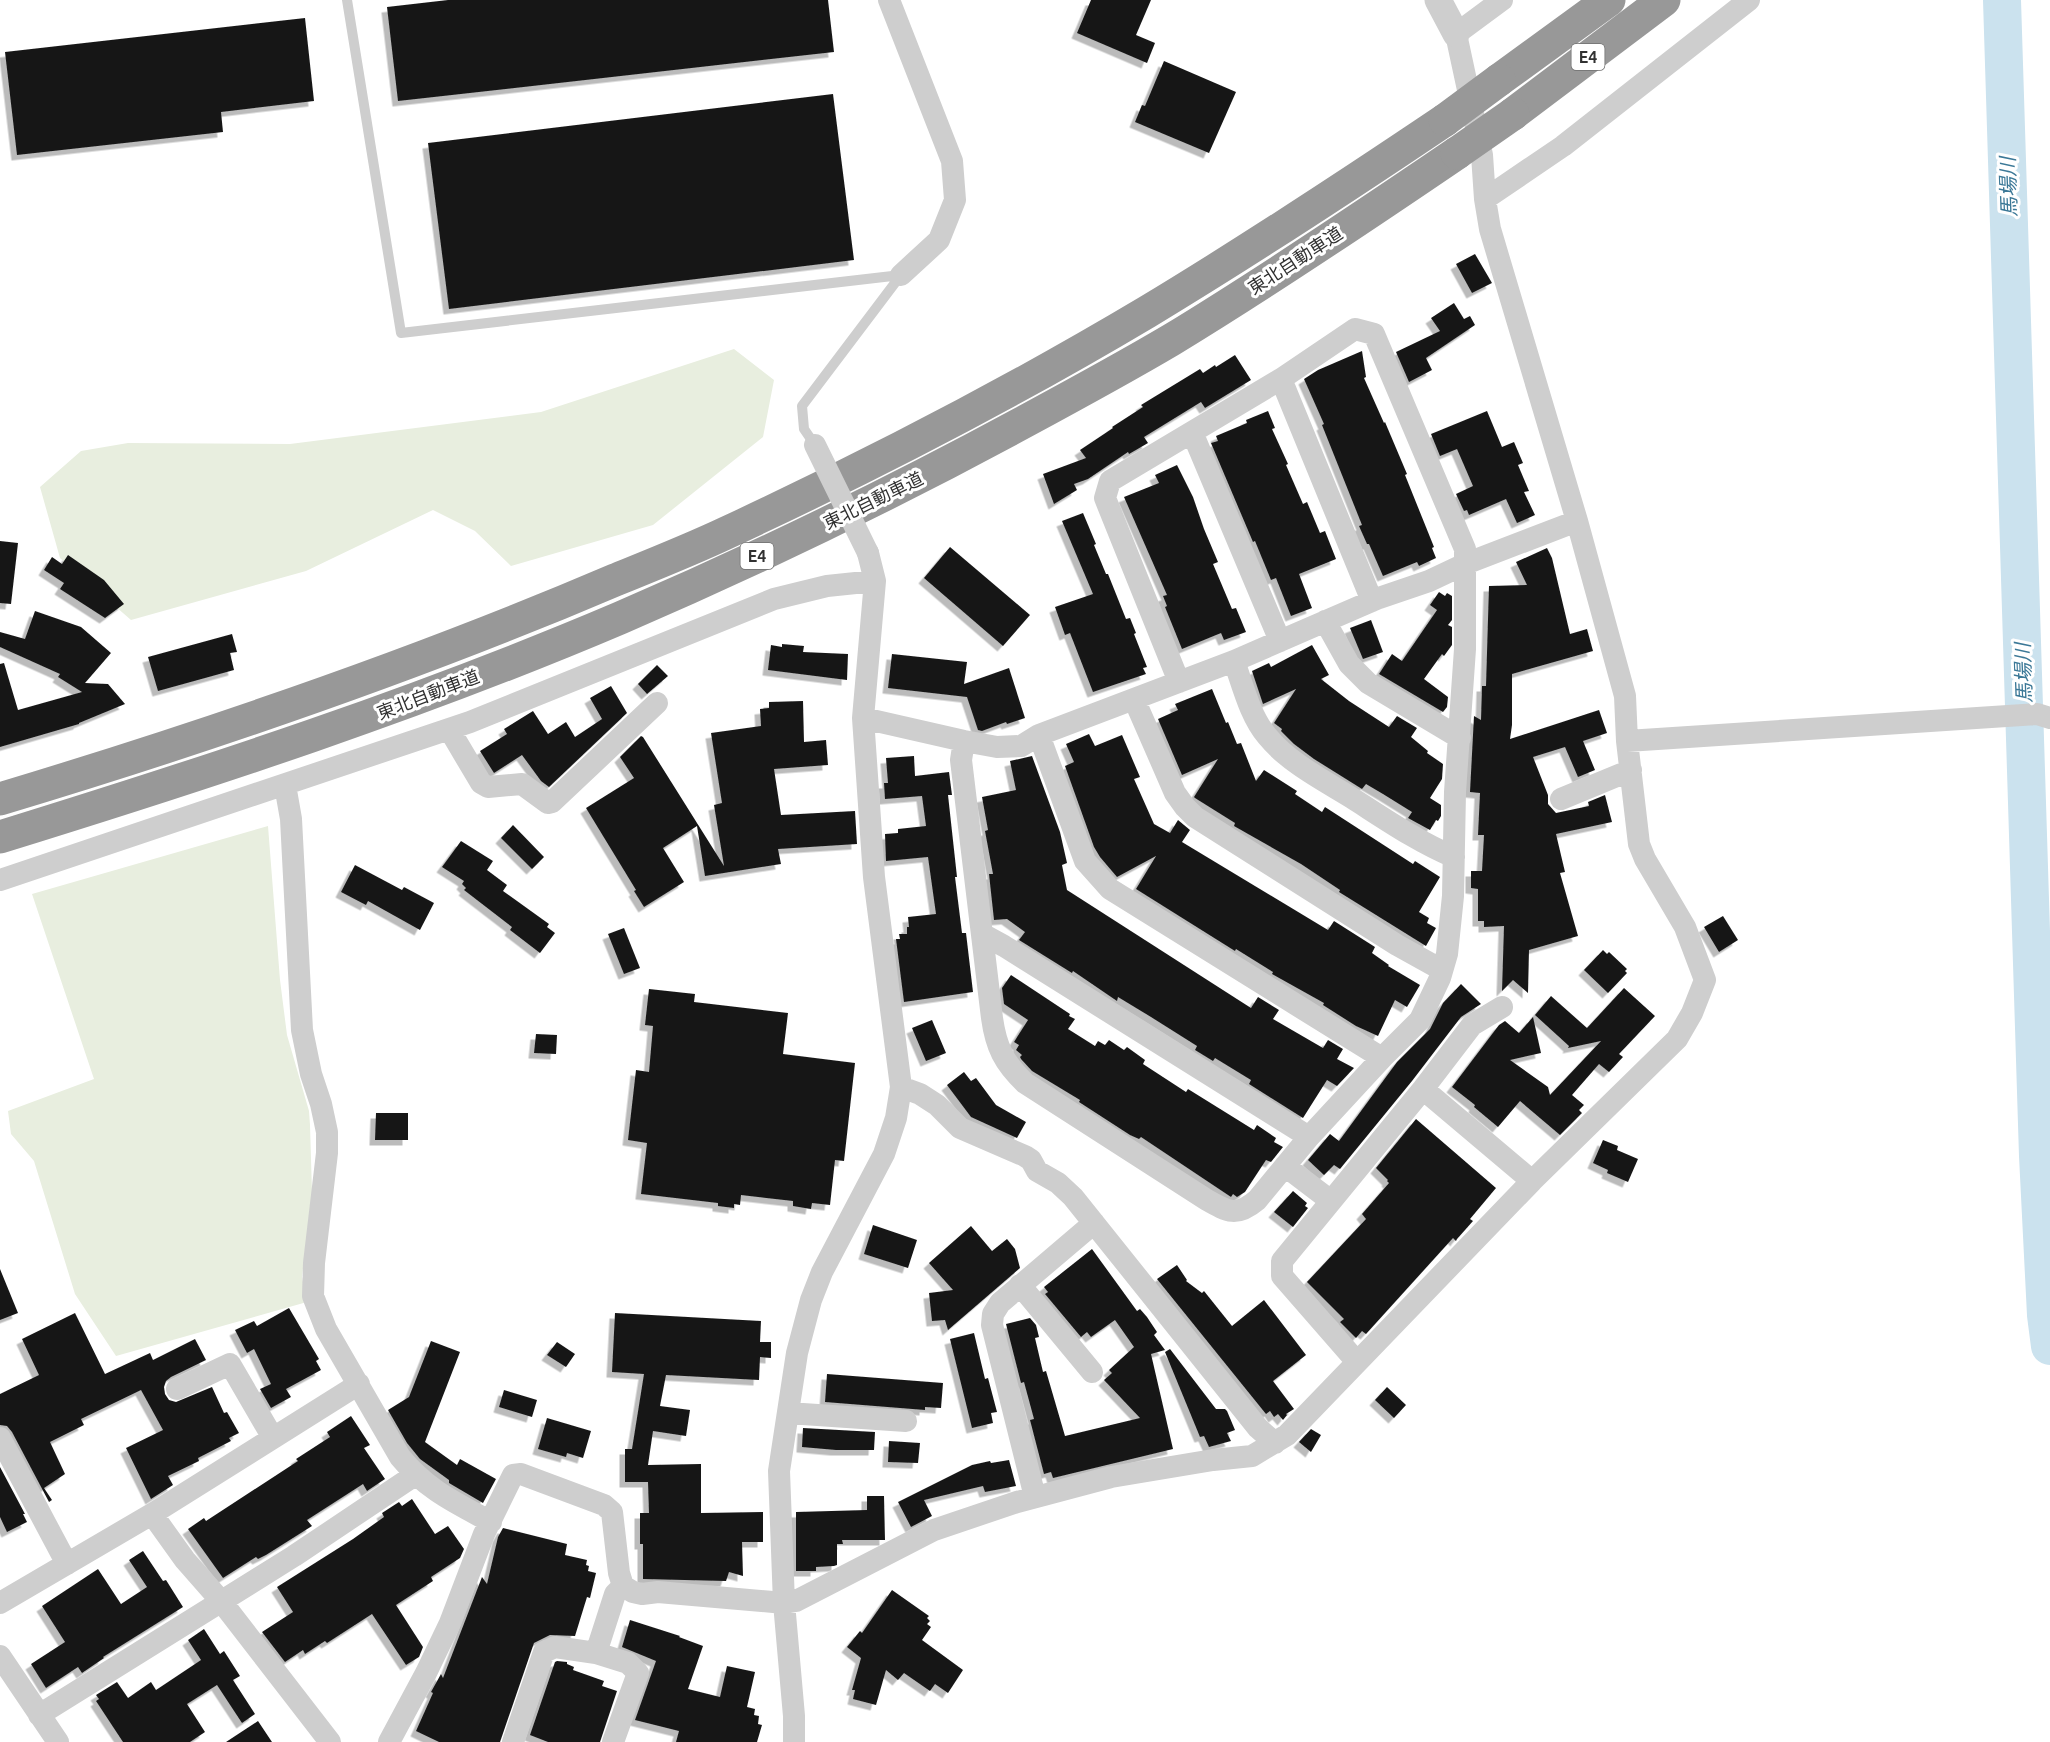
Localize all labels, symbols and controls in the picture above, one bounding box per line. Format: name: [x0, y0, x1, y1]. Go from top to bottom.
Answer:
road number: E4: [1572, 44, 1604, 70]
water label: 馬場川: [1995, 155, 2021, 217]
street label: 東北自動車道: [1244, 222, 1346, 298]
street label: 東北自動車道: [820, 467, 926, 533]
road number: E4: [740, 543, 774, 569]
water label: 馬場川: [2010, 641, 2036, 703]
street label: 東北自動車道: [374, 665, 482, 723]

